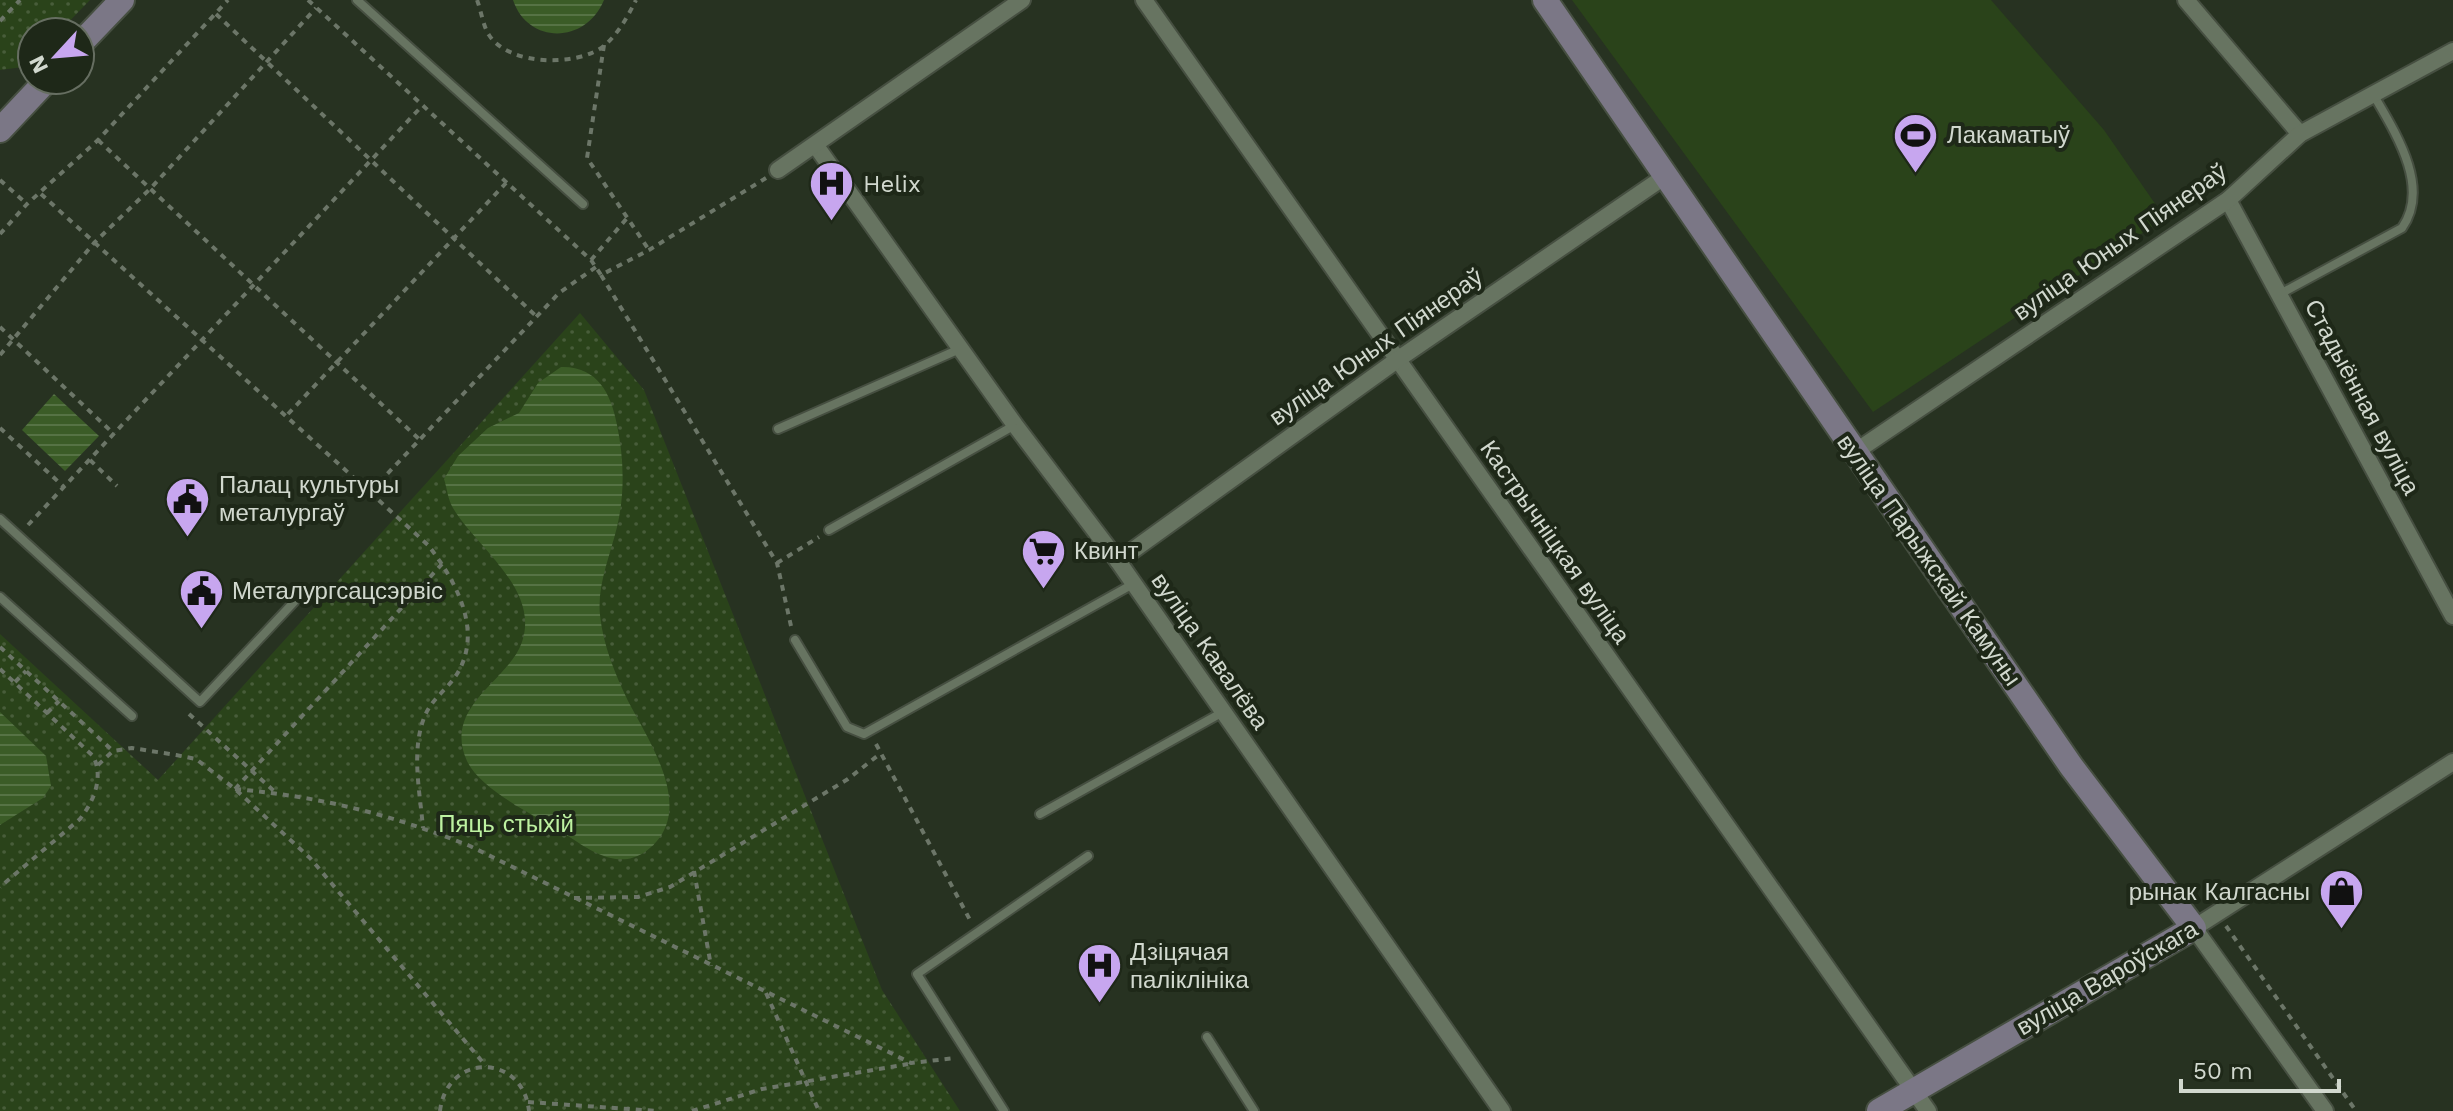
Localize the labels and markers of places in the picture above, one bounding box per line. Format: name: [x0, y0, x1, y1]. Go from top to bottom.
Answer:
sports icon: Лакаматыў: [1892, 111, 1940, 174]
place label: Лакаматыў: [1947, 121, 2070, 149]
hospital icon: Helix: [808, 160, 856, 223]
place label: Helix: [863, 170, 921, 198]
place label: Палац культуры металургаў: [219, 471, 399, 527]
public building icon: Палац культуры металургаў: [164, 475, 212, 538]
supermarket icon: Квинт: [1019, 527, 1067, 590]
place label: Квинт: [1074, 537, 1138, 565]
public building icon: Металургсацсэрвіс: [177, 567, 225, 630]
place label: Металургсацсэрвіс: [232, 577, 443, 605]
shop icon: рынак Калгасны: [2317, 868, 2365, 931]
place label: рынак Калгасны: [2129, 878, 2310, 906]
place label: Дзіцячая паліклініка: [1130, 938, 1249, 994]
hospital icon: Дзіцячая паліклініка: [1075, 942, 1123, 1005]

